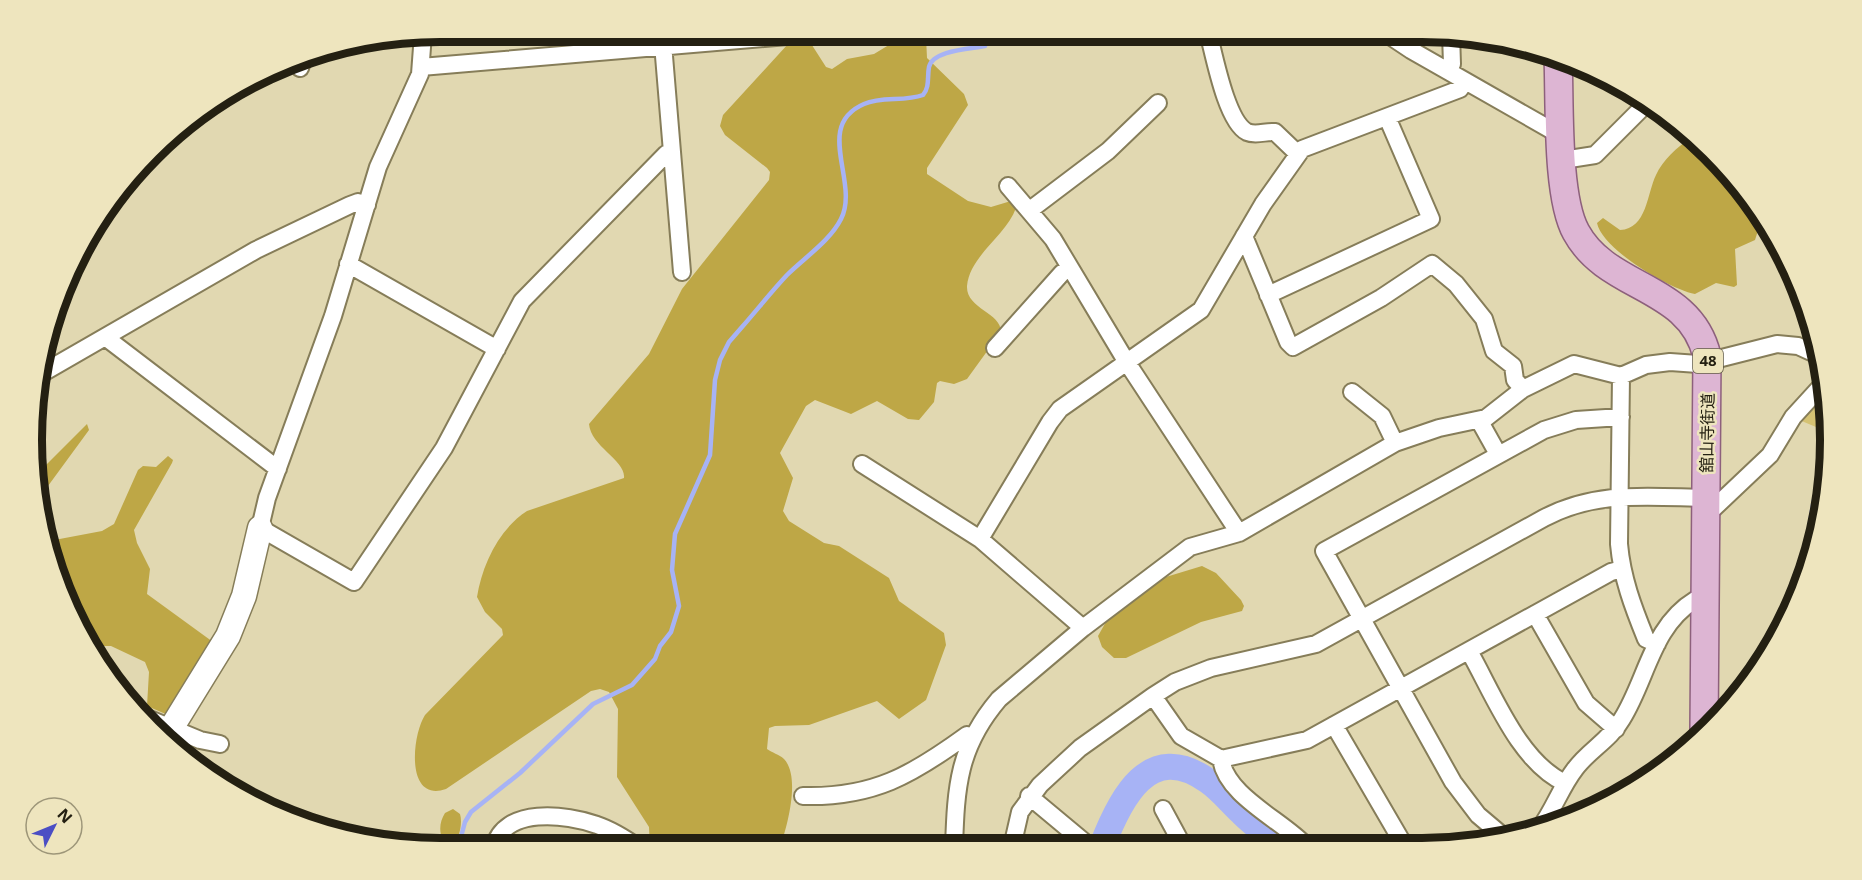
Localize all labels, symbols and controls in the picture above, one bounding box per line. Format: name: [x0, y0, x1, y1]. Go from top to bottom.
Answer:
road number: 48: [1693, 349, 1723, 373]
street label: 舘山寺街道: [1695, 393, 1719, 473]
north arrow: [24, 796, 84, 856]
text: N: [52, 804, 77, 828]

